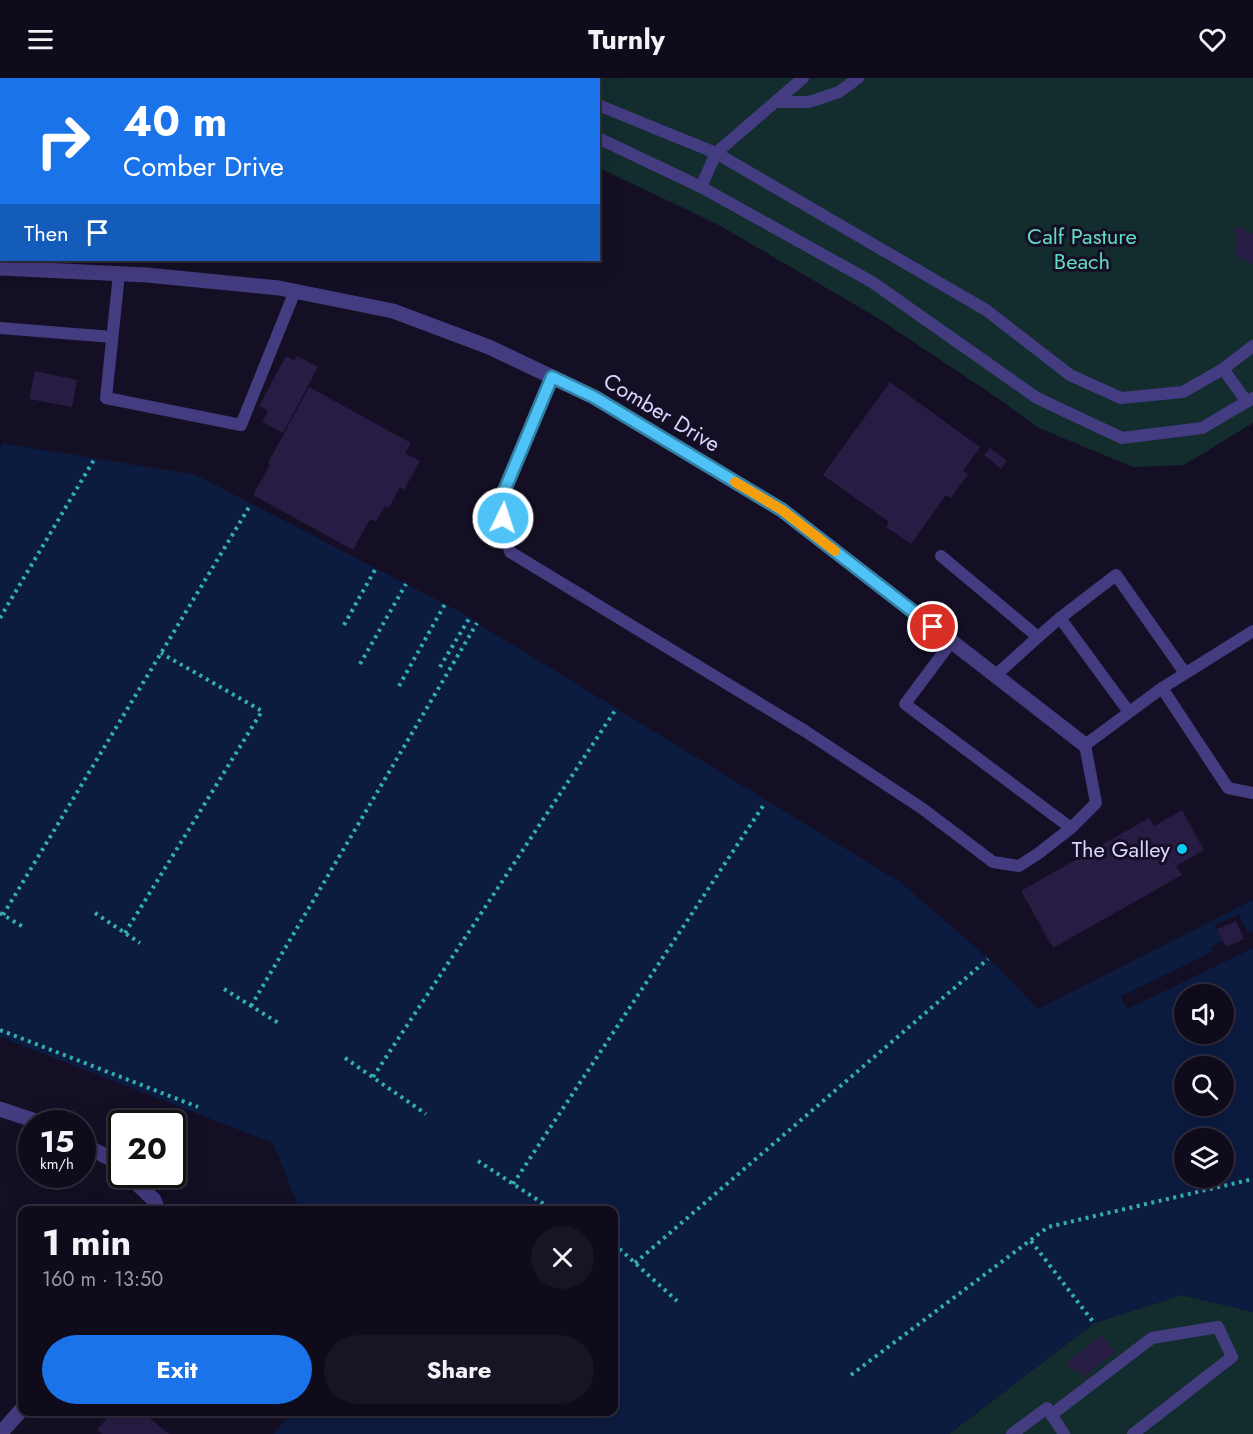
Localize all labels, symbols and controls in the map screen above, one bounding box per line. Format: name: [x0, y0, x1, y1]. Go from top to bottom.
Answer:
text: Turnly: [588, 20, 665, 59]
icon: menu: [24, 23, 57, 56]
icon: heart: [1196, 23, 1229, 56]
text: 40 m: [123, 91, 227, 152]
icon: right: [24, 102, 102, 180]
text: Comber Drive: [123, 147, 284, 186]
icon: arrive: [81, 216, 114, 249]
text: Then: [24, 217, 69, 249]
park label: Calf Pasture Beach: [1027, 220, 1137, 277]
street label: Comber Drive: [598, 365, 726, 459]
position arrow: [471, 486, 535, 550]
pin: [907, 601, 958, 652]
icon: arrive: [916, 610, 949, 643]
place label: The Galley: [1072, 833, 1170, 865]
marker: The Galley: [1175, 842, 1189, 856]
map controls: [1174, 984, 1234, 1188]
button: sound: [1174, 984, 1234, 1044]
button: search: [1174, 1056, 1234, 1116]
speed limit sign: 20: [108, 1110, 186, 1188]
text: 15: [40, 1120, 74, 1163]
button: layers: [1174, 1128, 1234, 1188]
text: km/h: [40, 1153, 74, 1175]
text: 1 min: [42, 1216, 131, 1268]
button: close: [531, 1226, 594, 1289]
text: 160 m · 13:50: [42, 1265, 163, 1294]
button: Exit: [42, 1335, 312, 1404]
button: Share: [324, 1335, 594, 1404]

